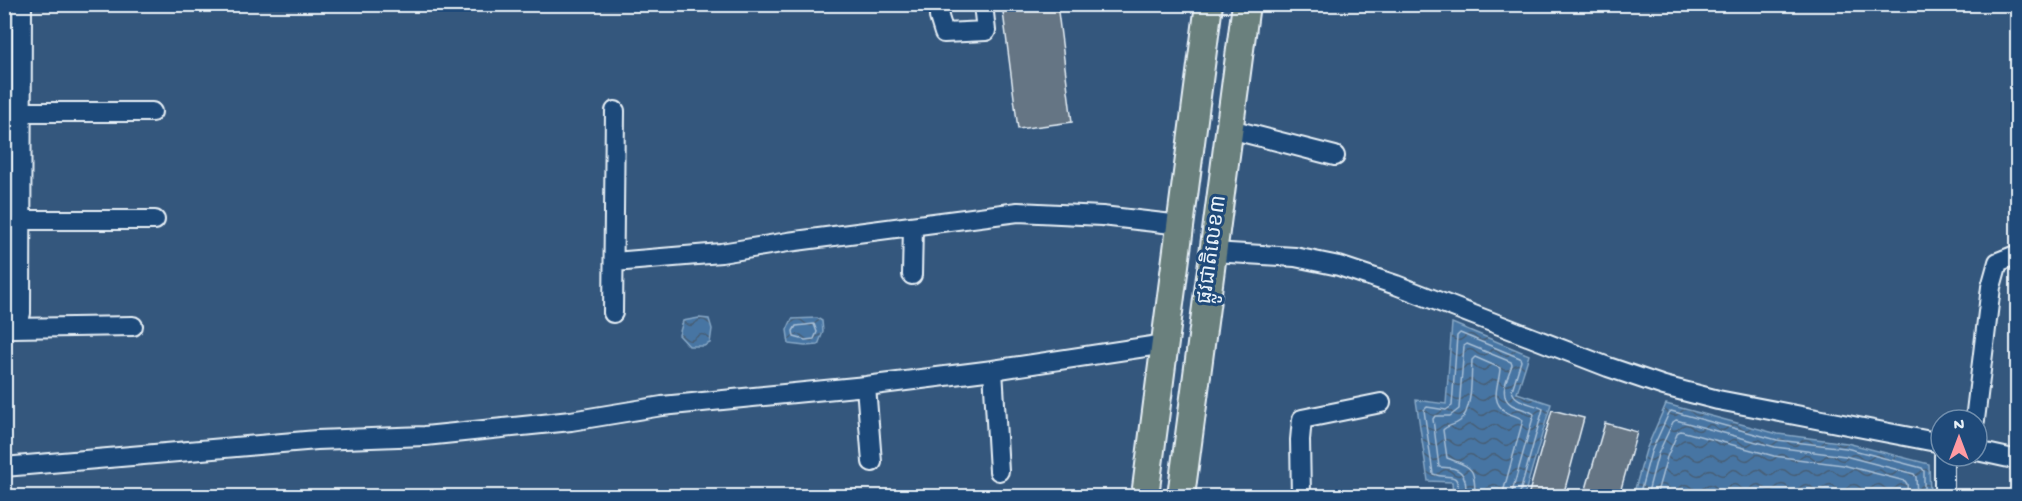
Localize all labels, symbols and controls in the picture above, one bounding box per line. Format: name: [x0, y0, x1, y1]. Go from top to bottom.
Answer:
street label: ផ្លូវជាតិលេខ៣: [1192, 194, 1237, 307]
north arrow: [1929, 408, 1989, 468]
text: N: [1954, 417, 1965, 436]

